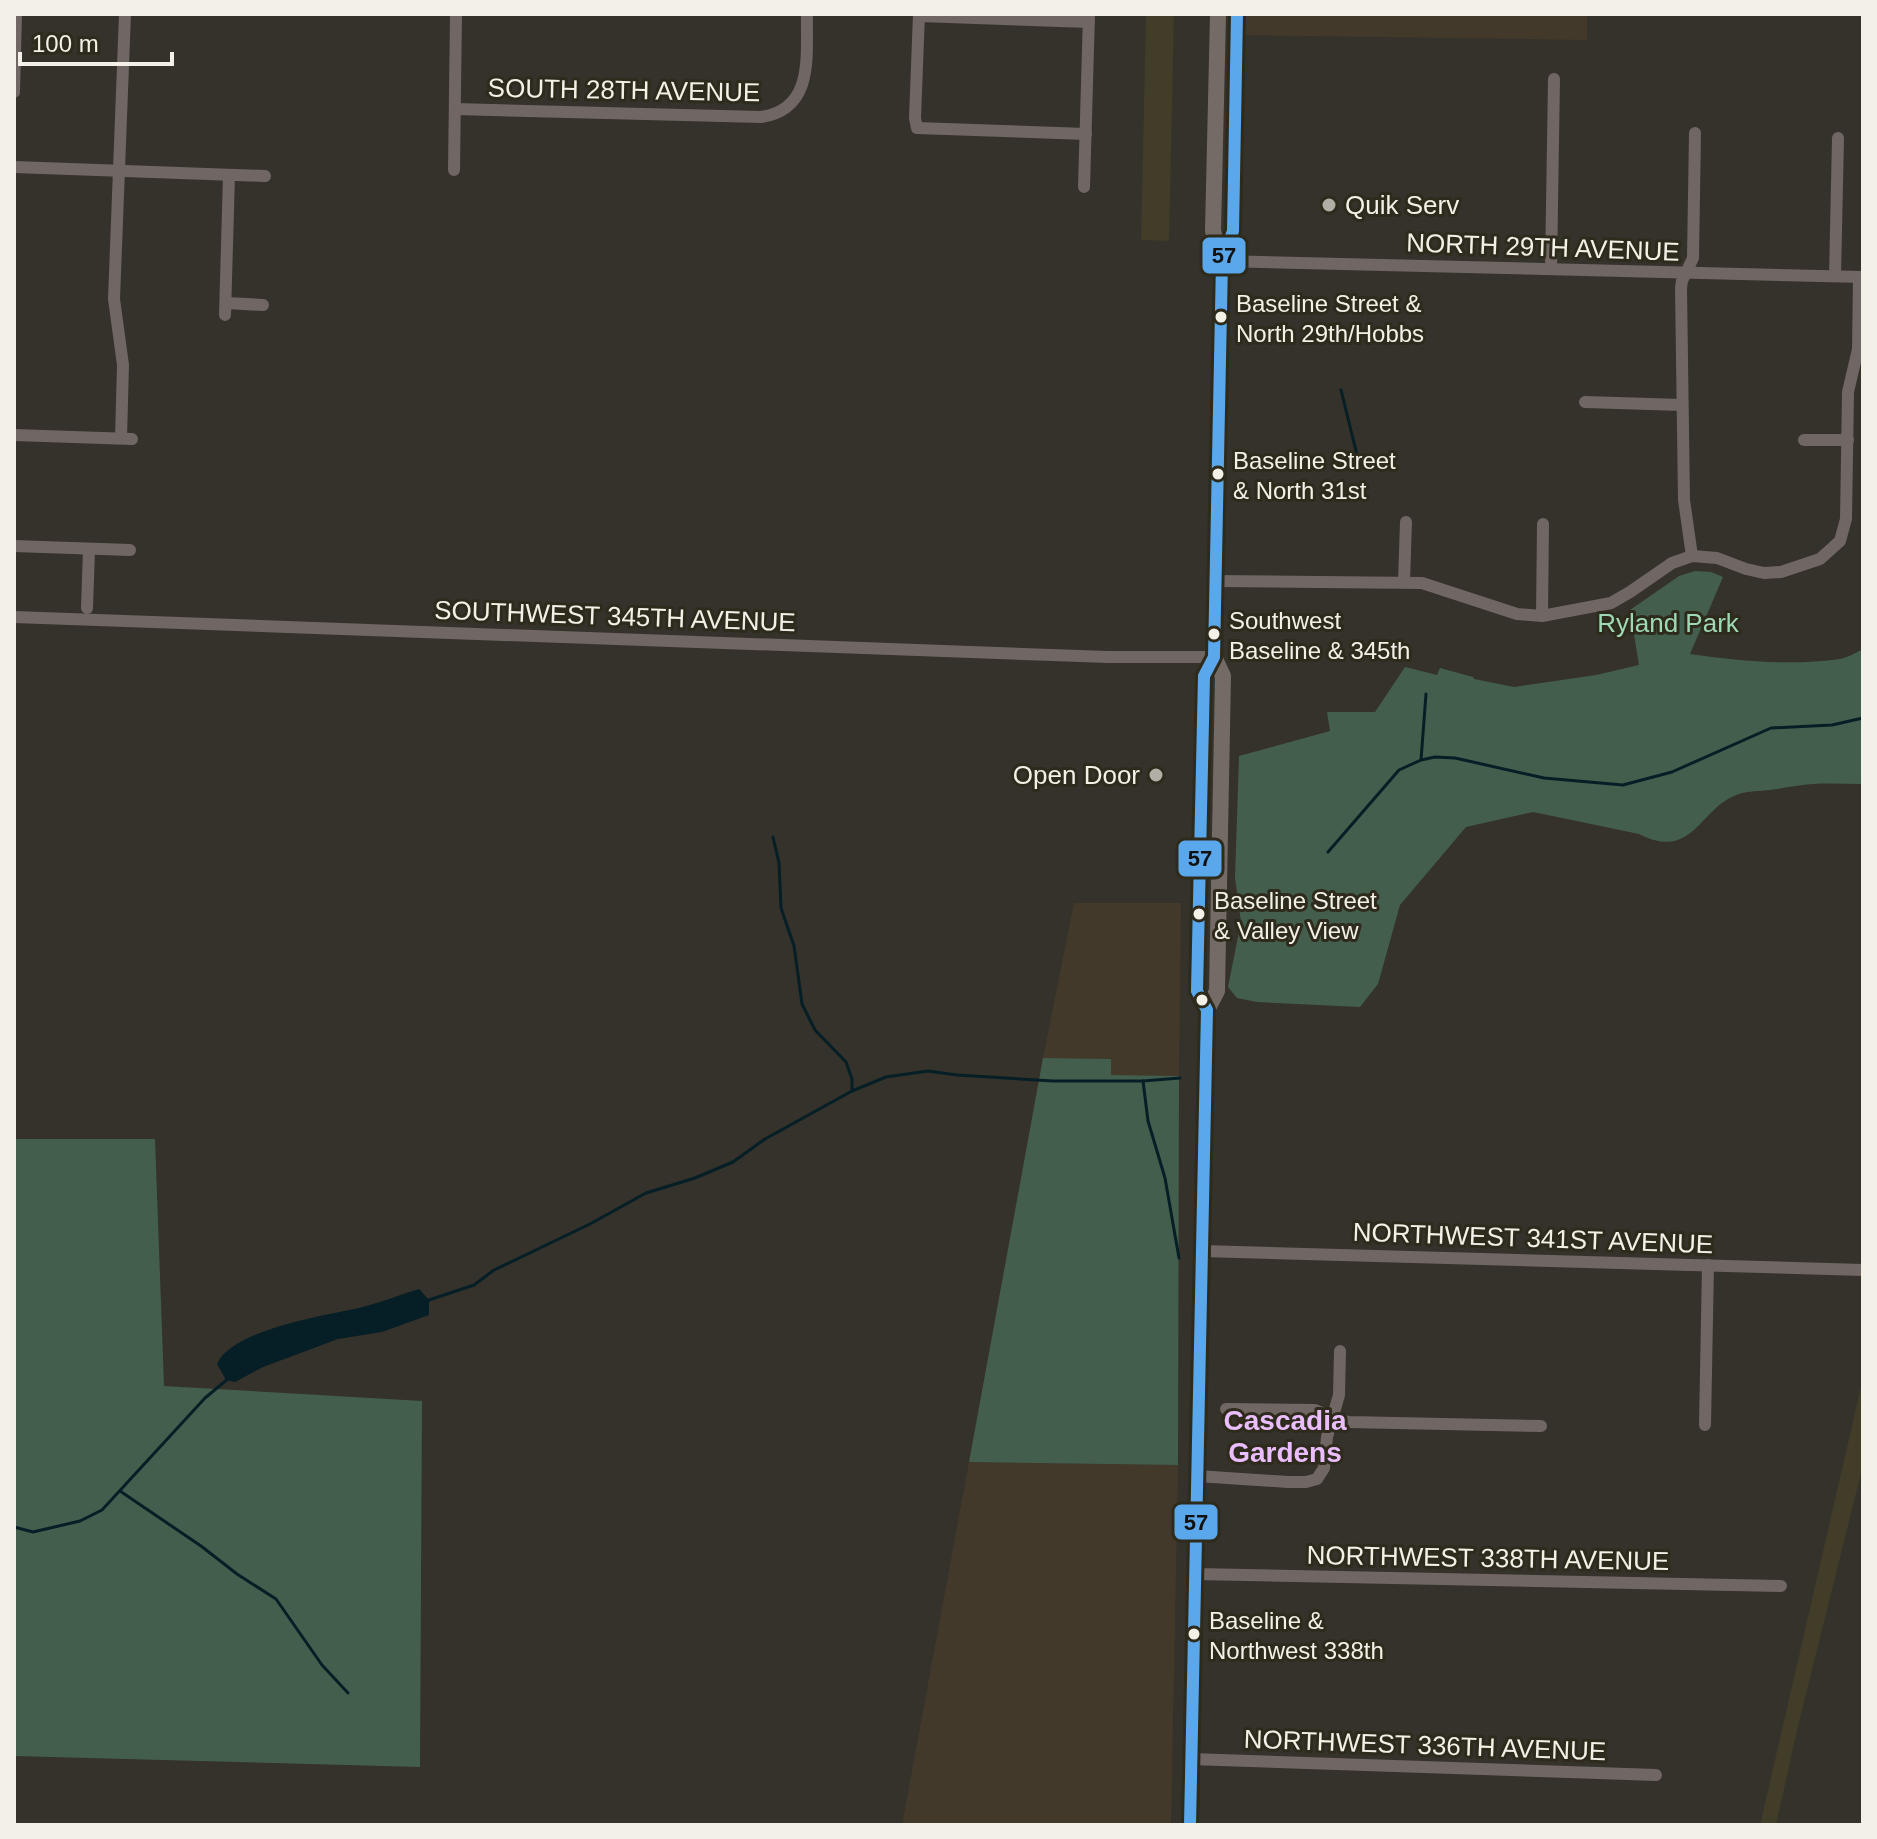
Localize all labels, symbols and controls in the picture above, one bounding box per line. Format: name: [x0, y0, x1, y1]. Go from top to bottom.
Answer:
scale bar: [20, 16, 172, 66]
text: 100 m: [32, 30, 99, 57]
street label: SOUTH 28TH AVENUE: [487, 73, 761, 107]
place label: Quik Serv: [1345, 190, 1459, 220]
marker: Quik Serv: [1320, 196, 1338, 214]
street label: NORTH 29TH AVENUE: [1406, 227, 1680, 267]
line badge: 57: [1201, 236, 1247, 275]
text: 57: [1212, 243, 1236, 268]
place label: Baseline Street & North 29th/Hobbs: [1236, 290, 1424, 347]
marker: Baseline Street & North 29th/Hobbs: [1213, 309, 1229, 325]
place label: Baseline Street & North 31st: [1233, 447, 1396, 504]
marker: Baseline Street & North 31st: [1210, 466, 1226, 482]
street label: SOUTHWEST 345TH AVENUE: [434, 595, 796, 637]
place label: Southwest Baseline & 345th: [1229, 607, 1410, 664]
park label: Ryland Park: [1597, 608, 1740, 638]
marker: Southwest Baseline & 345th: [1206, 626, 1222, 642]
place label: Open Door: [1013, 760, 1140, 790]
marker: Open Door: [1147, 766, 1165, 784]
line badge: 57: [1177, 839, 1223, 878]
text: 57: [1188, 846, 1212, 871]
place label: Baseline Street & Valley View: [1214, 887, 1377, 944]
marker: Baseline Street & Valley View: [1191, 906, 1207, 922]
unlabelled marker: [1194, 992, 1210, 1008]
street label: NORTHWEST 341ST AVENUE: [1352, 1217, 1714, 1259]
district label: Cascadia Gardens: [1224, 1405, 1347, 1468]
line badge: 57: [1173, 1503, 1219, 1541]
text: 57: [1184, 1510, 1208, 1535]
street label: NORTHWEST 338TH AVENUE: [1306, 1540, 1670, 1576]
place label: Baseline & Northwest 338th: [1209, 1607, 1384, 1664]
marker: Baseline & Northwest 338th: [1186, 1626, 1202, 1642]
street label: NORTHWEST 336TH AVENUE: [1243, 1724, 1607, 1766]

